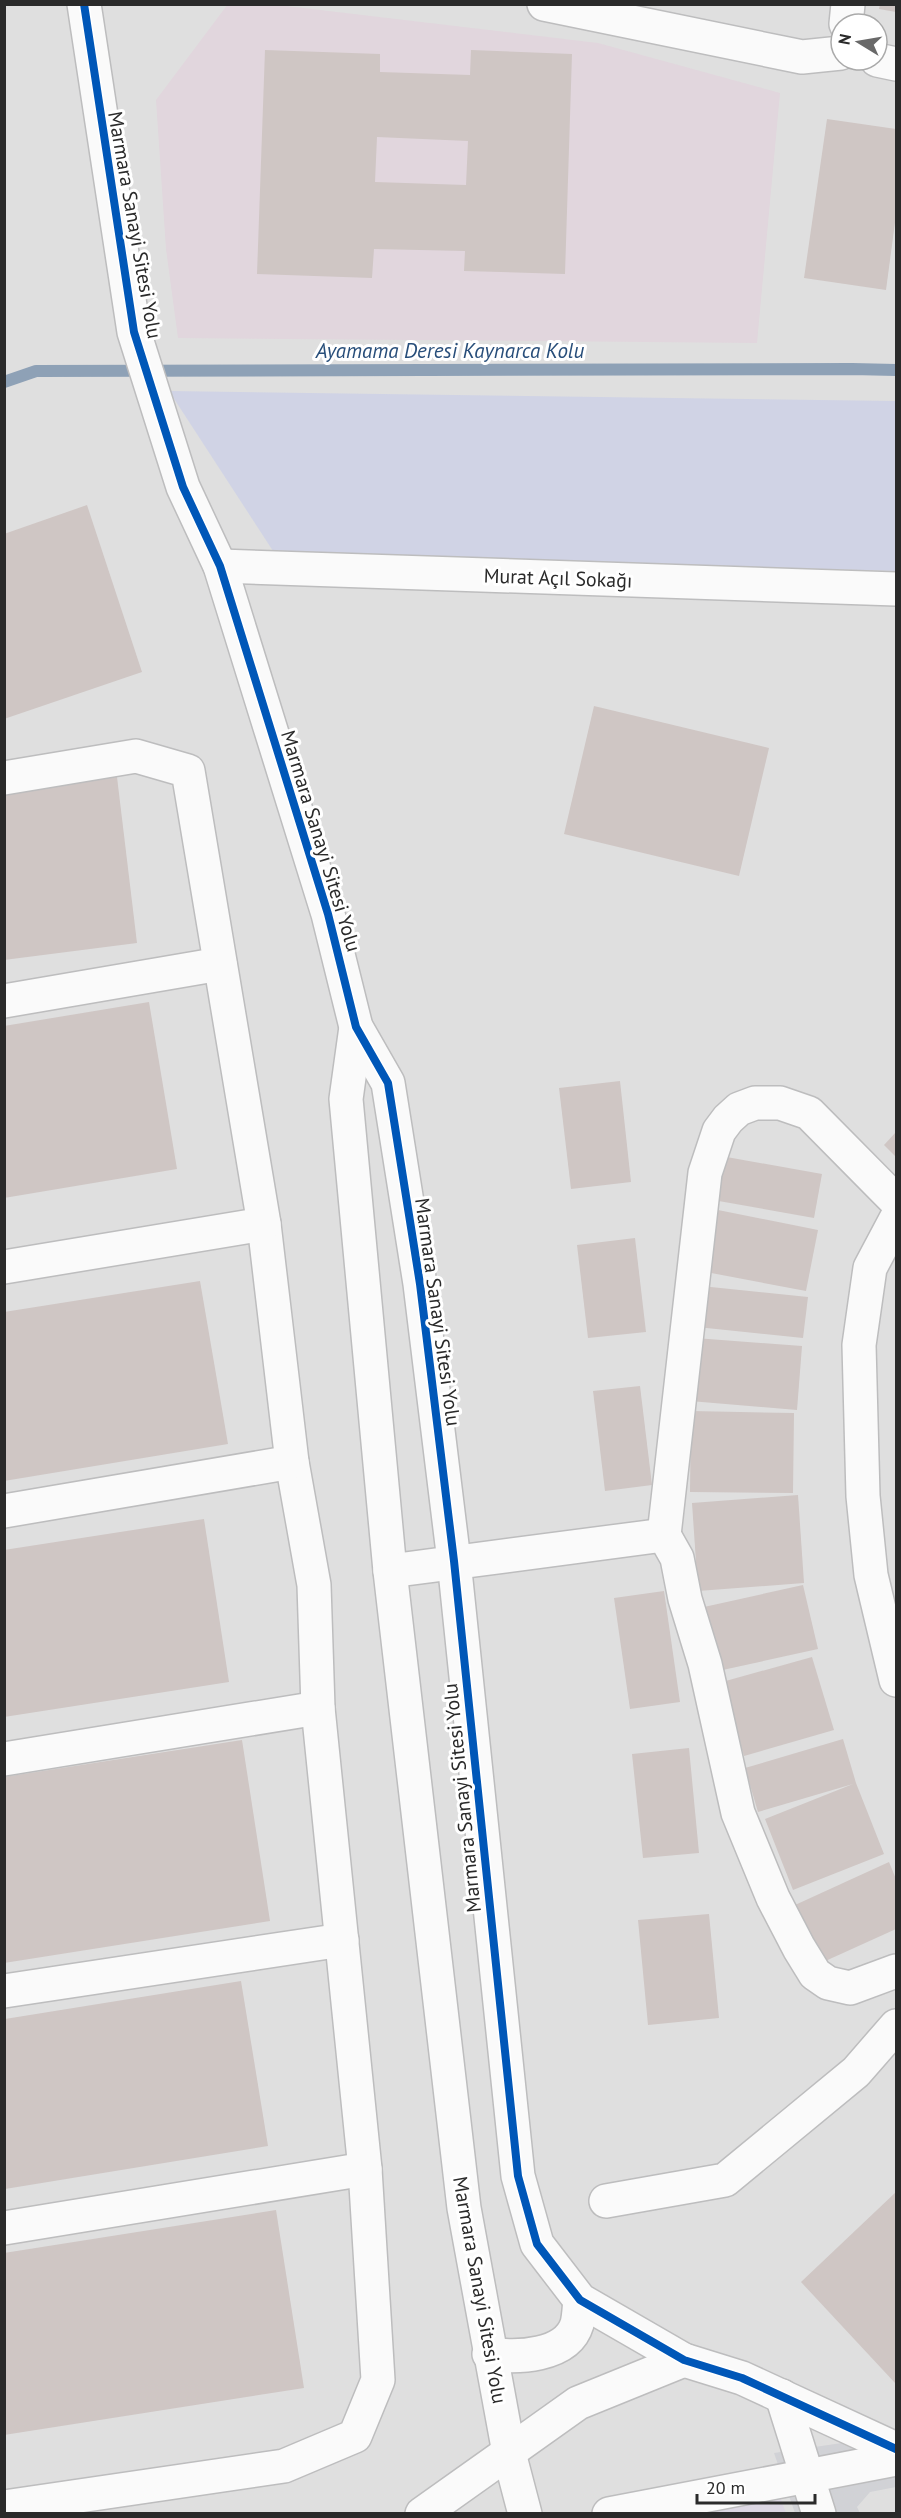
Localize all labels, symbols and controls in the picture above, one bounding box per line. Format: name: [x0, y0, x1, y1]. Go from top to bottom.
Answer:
north arrow: [829, 12, 889, 72]
text: N: [833, 32, 855, 46]
street label: Marmara Sanayi Sitesi Yolu: [102, 109, 168, 341]
water label: Ayamama Deresi Kaynarca Kolu: [315, 337, 585, 364]
street label: Murat Açıl Sokağı: [483, 562, 633, 594]
street label: Marmara Sanayi Sitesi Yolu: [275, 727, 367, 955]
street label: Marmara Sanayi Sitesi Yolu: [409, 1196, 467, 1428]
street label: Marmara Sanayi Sitesi Yolu: [437, 1682, 487, 1914]
street label: Marmara Sanayi Sitesi Yolu: [447, 2174, 513, 2406]
scale bar: [697, 2467, 816, 2505]
text: 20 m: [706, 2476, 745, 2499]

